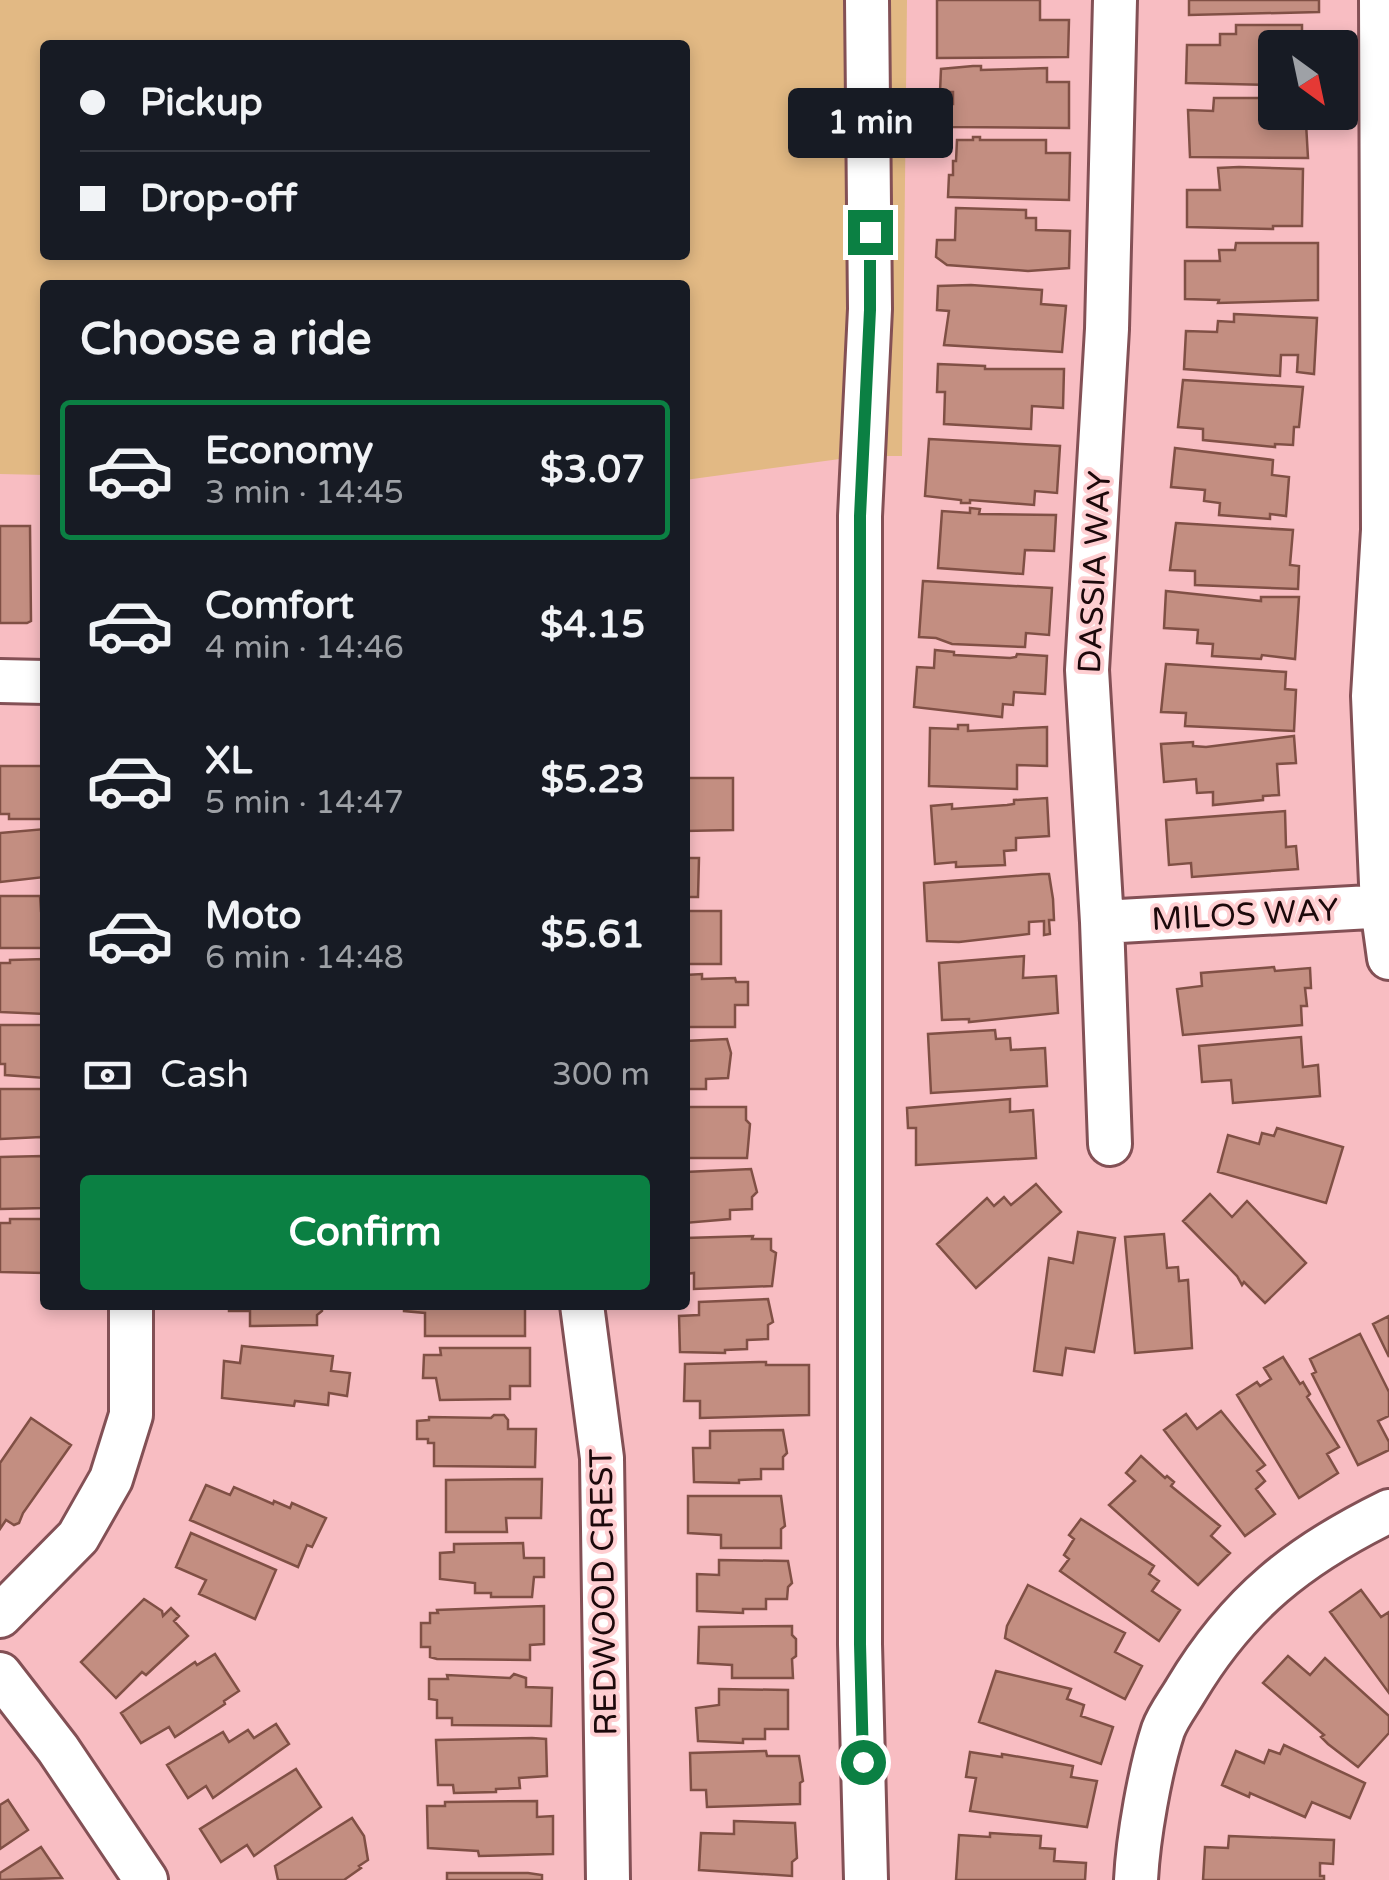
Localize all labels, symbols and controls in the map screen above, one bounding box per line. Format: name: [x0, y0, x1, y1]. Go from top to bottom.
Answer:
north arrow: [1258, 30, 1358, 130]
map controls: [1258, 30, 1358, 130]
text: Pickup: [140, 80, 263, 126]
callout: 1 min: [788, 87, 952, 157]
text: 1 min: [828, 104, 913, 142]
text: Drop-off: [140, 176, 297, 222]
route end: [848, 210, 893, 255]
text: Choose a ride: [80, 313, 371, 367]
icon: car: [85, 425, 175, 515]
text: Economy: [205, 428, 373, 474]
text: $3.07: [540, 447, 645, 493]
street label: DASSIA WAY: [1071, 470, 1119, 674]
text: 3 min · 14:45: [205, 474, 404, 512]
icon: car: [85, 580, 175, 670]
text: Comfort: [205, 583, 354, 629]
text: $4.15: [540, 602, 645, 648]
text: 4 min · 14:46: [205, 629, 404, 667]
icon: car: [85, 735, 175, 825]
text: XL: [205, 738, 252, 784]
text: $5.23: [540, 757, 645, 803]
text: 5 min · 14:47: [205, 784, 404, 822]
icon: car: [85, 890, 175, 980]
street label: MILOS WAY: [1151, 891, 1340, 939]
text: Moto: [205, 893, 301, 939]
text: $5.61: [540, 912, 645, 958]
text: 6 min · 14:48: [205, 939, 404, 977]
icon: cash: [80, 1048, 135, 1103]
text: Cash: [160, 1052, 249, 1098]
text: 300 m: [552, 1056, 650, 1094]
button: Confirm: [80, 1175, 650, 1290]
street label: REDWOOD CREST: [582, 1447, 626, 1736]
route start: [841, 1740, 886, 1785]

